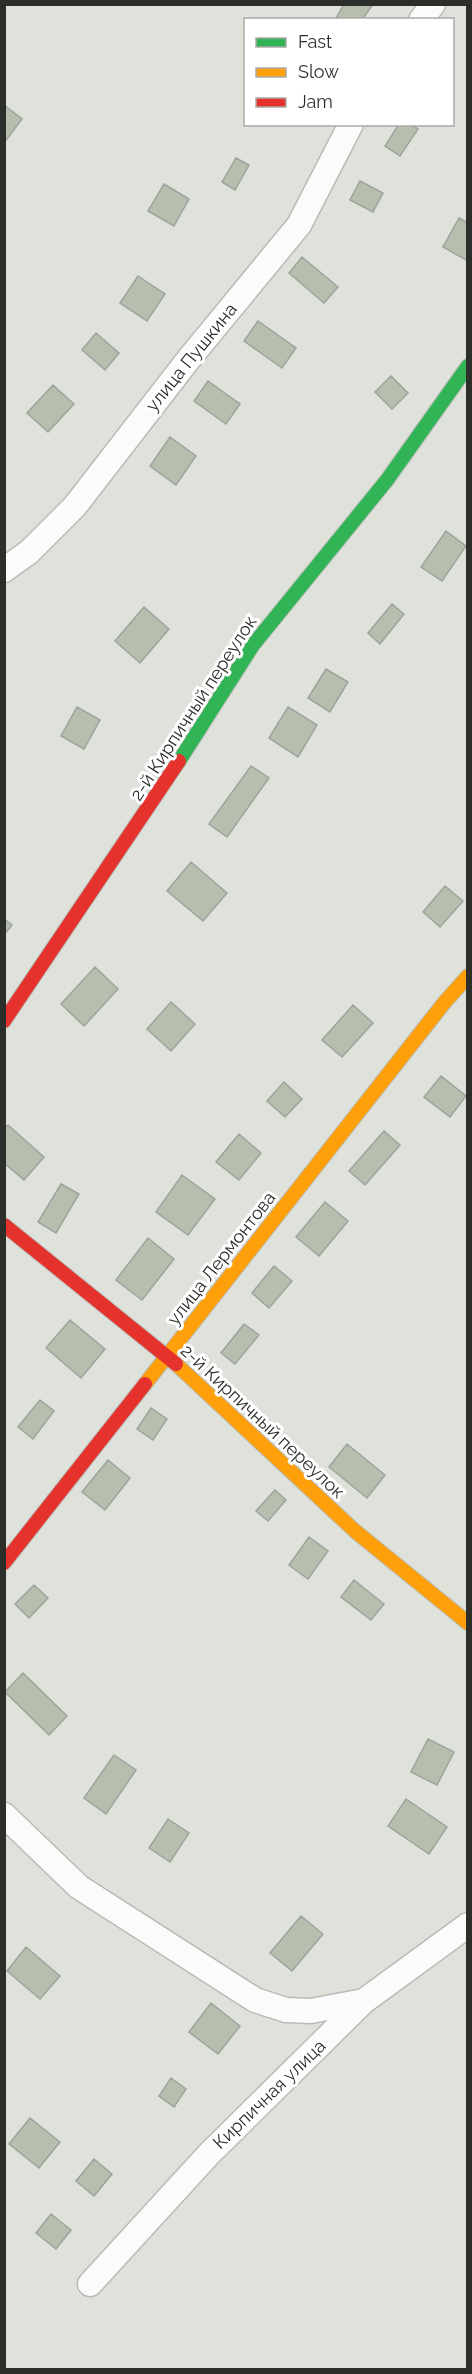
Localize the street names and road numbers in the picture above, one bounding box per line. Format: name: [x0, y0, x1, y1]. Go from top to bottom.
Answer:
street label: улица Пушкина: [141, 299, 241, 415]
street label: 2-й Кирпичный переулок: [125, 612, 261, 804]
street label: улица Лермонтова: [163, 1187, 279, 1329]
street label: 2-й Кирпичный переулок: [177, 1340, 349, 1502]
street label: Кирпичная улица: [208, 2035, 330, 2153]

